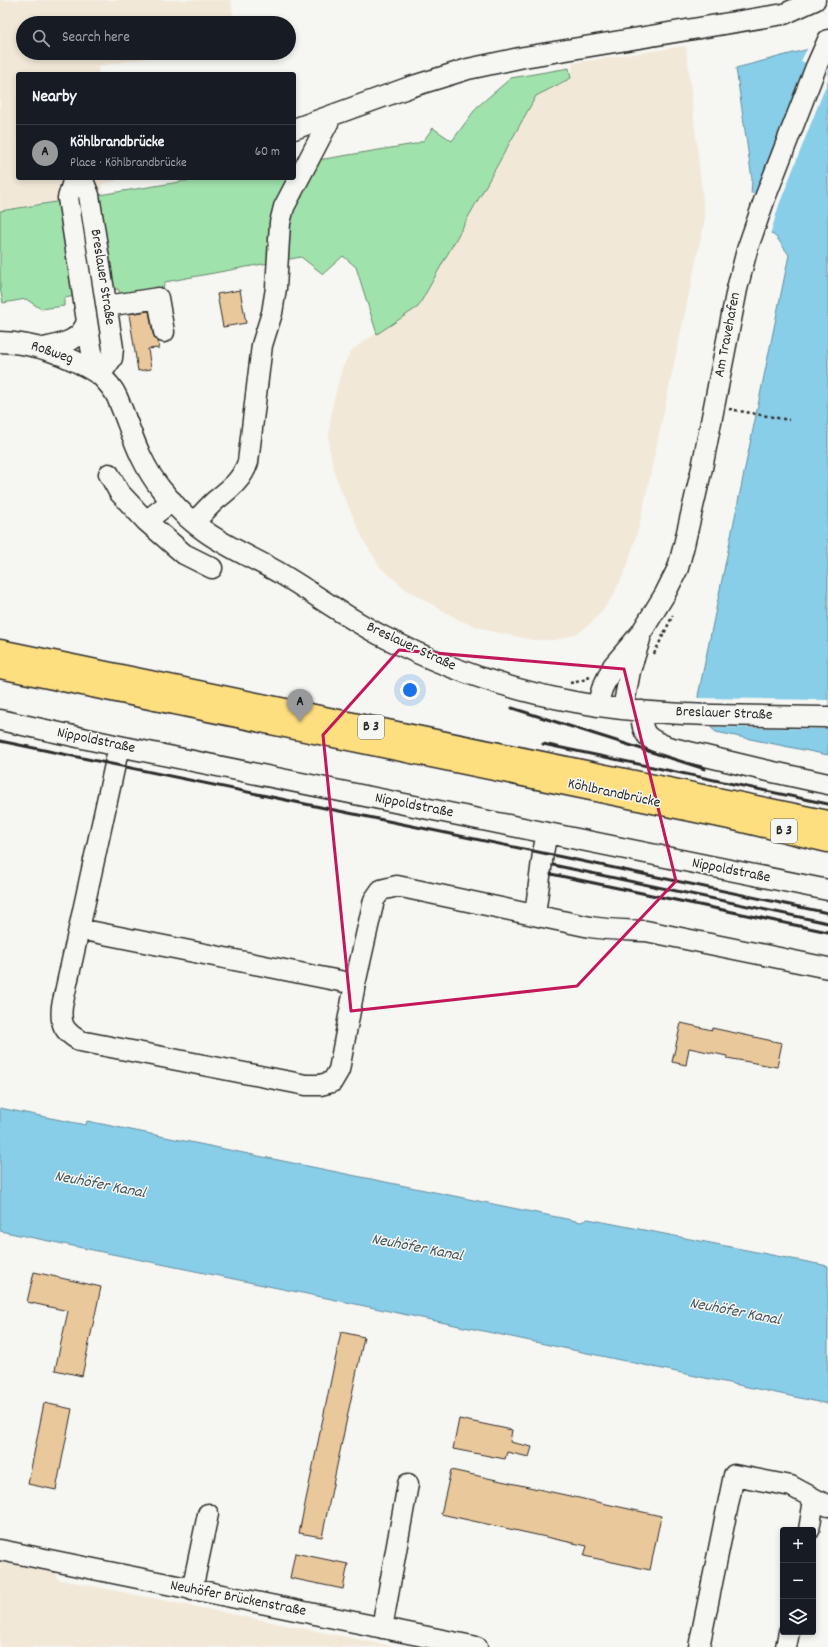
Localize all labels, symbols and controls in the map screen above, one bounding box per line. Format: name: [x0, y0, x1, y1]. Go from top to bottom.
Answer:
search box: [16, 16, 296, 60]
icon: search: [30, 27, 52, 49]
text: Search here: [62, 27, 130, 49]
text: Nearby: [32, 86, 76, 110]
text: Köhlbrandbrücke: [70, 132, 164, 154]
text: A: [41, 143, 49, 162]
text: 60 m: [255, 143, 280, 162]
text: Place · Köhlbrandbrücke: [70, 154, 187, 173]
street label: Breslauer Straße: [84, 227, 120, 327]
street label: Am Travehafen: [709, 291, 747, 379]
street label: Roßweg: [28, 335, 76, 371]
street label: Breslauer Straße: [363, 617, 460, 678]
your location: [400, 680, 420, 700]
pin: A: [287, 689, 313, 722]
street label: Breslauer Straße: [675, 701, 773, 727]
road number: B 3: [358, 715, 384, 739]
street label: Nippoldstraße: [55, 722, 138, 760]
street label: Köhlbrandbrücke: [566, 773, 663, 815]
street label: Nippoldstraße: [373, 788, 455, 824]
road number: B 3: [771, 819, 797, 843]
street label: Nippoldstraße: [690, 853, 772, 889]
water label: Neuhöfer Kanal: [53, 1165, 149, 1205]
water label: Neuhöfer Kanal: [370, 1228, 466, 1268]
water label: Neuhöfer Kanal: [688, 1292, 784, 1332]
map controls: [780, 1527, 816, 1635]
button: +: [780, 1527, 816, 1563]
button: −: [780, 1563, 816, 1599]
street label: Neuhöfer Brückenstraße: [168, 1575, 308, 1623]
button: layers: [780, 1599, 816, 1635]

